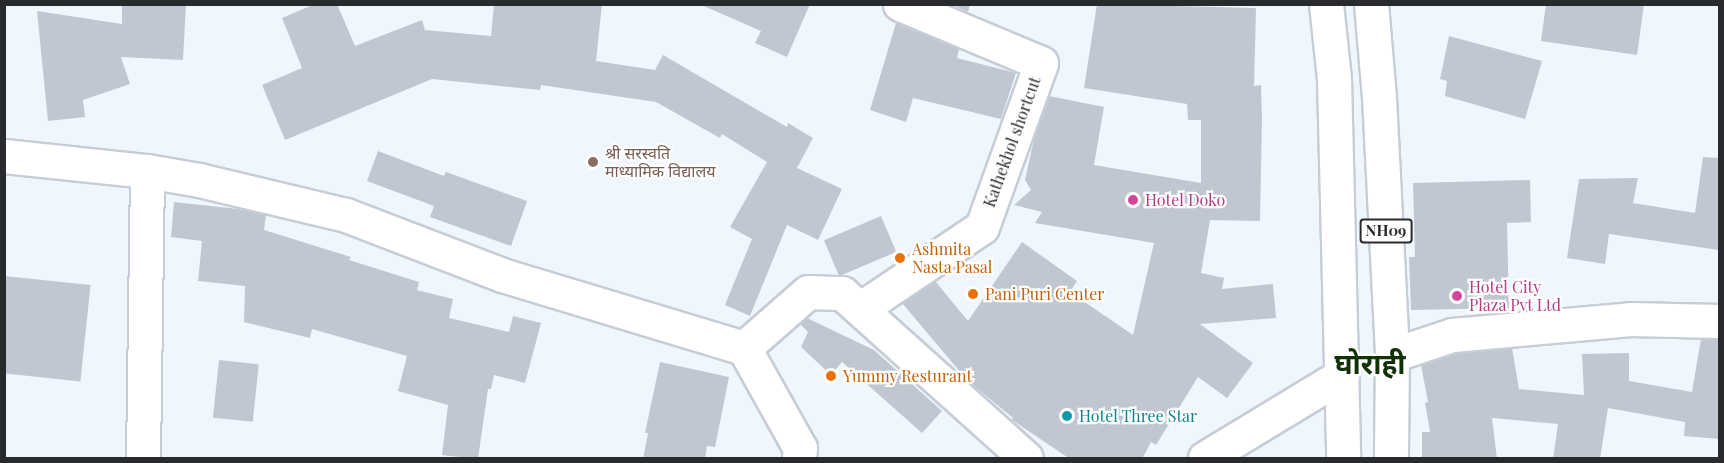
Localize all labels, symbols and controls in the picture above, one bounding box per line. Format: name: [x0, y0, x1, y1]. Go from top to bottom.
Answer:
street label: Kathekhol shortcut: [979, 74, 1045, 210]
place label: श्री सरस्वति माध्यामिक विद्यालय: [605, 143, 716, 181]
marker: श्री सरस्वति माध्यामिक विद्यालय: [586, 155, 600, 169]
place label: Hotel Doko: [1145, 190, 1225, 210]
marker: Hotel Doko: [1126, 193, 1140, 207]
road number: NH09: [1359, 219, 1413, 243]
place label: Ashmita Nasta Pasal: [912, 239, 993, 277]
marker: Ashmita Nasta Pasal: [893, 251, 907, 265]
place label: Hotel City Plaza Pvt Ltd: [1469, 277, 1562, 315]
place label: Pani Puri Center: [985, 284, 1104, 304]
marker: Pani Puri Center: [966, 287, 980, 301]
marker: Hotel City Plaza Pvt Ltd: [1450, 289, 1464, 303]
district label: घोराही: [1334, 346, 1406, 380]
place label: Yummy Resturant: [843, 366, 973, 386]
marker: Yummy Resturant: [824, 369, 838, 383]
place label: Hotel Three Star: [1079, 406, 1198, 426]
marker: Hotel Three Star: [1060, 409, 1074, 423]

